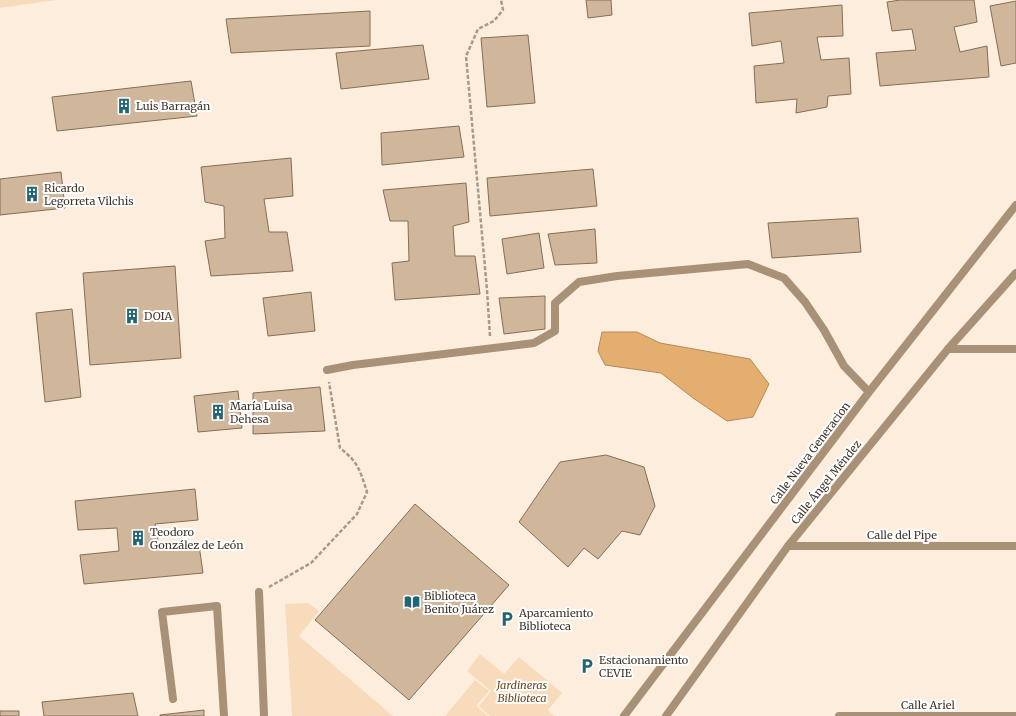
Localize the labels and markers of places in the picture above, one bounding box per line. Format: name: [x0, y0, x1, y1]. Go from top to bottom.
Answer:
building icon: Luis Barragán: [115, 97, 133, 115]
place label: Luis Barragán: [136, 99, 211, 113]
place label: Ricardo Legorreta Vilchis: [44, 181, 134, 208]
building icon: Ricardo Legorreta Vilchis: [23, 185, 41, 203]
building icon: DOIA: [123, 307, 141, 325]
place label: DOIA: [144, 309, 172, 323]
place label: María Luisa Dehesa: [230, 399, 293, 426]
building icon: María Luisa Dehesa: [209, 403, 227, 421]
place label: Teodoro González de León: [150, 525, 244, 552]
building icon: Teodoro González de León: [129, 529, 147, 547]
place label: Biblioteca Benito Juárez: [424, 589, 494, 616]
library icon: Biblioteca Benito Juárez: [403, 593, 421, 611]
place label: Aparcamiento Biblioteca: [518, 606, 594, 633]
parking icon: Aparcamiento Biblioteca: [498, 610, 516, 628]
place label: Estacionamiento CEVIE: [599, 653, 689, 680]
parking icon: Estacionamiento CEVIE: [578, 657, 596, 675]

